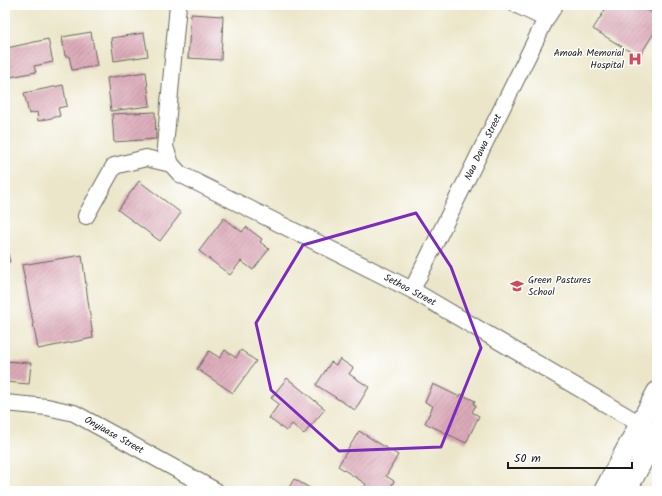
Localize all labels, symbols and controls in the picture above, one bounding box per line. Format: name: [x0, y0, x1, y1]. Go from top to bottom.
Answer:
place label: Amoah Memorial Hospital: [554, 45, 625, 73]
hospital icon: Amoah Memorial Hospital: [627, 51, 643, 67]
street label: Naa Dawa Street: [460, 111, 506, 183]
street label: Sethoo Street: [381, 269, 439, 311]
place label: Green Pastures School: [528, 272, 592, 300]
school or university icon: Green Pastures School: [509, 278, 525, 294]
street label: Onyiaase Street: [81, 412, 147, 458]
scale bar: [508, 444, 632, 470]
text: 50 m: [514, 449, 541, 468]

